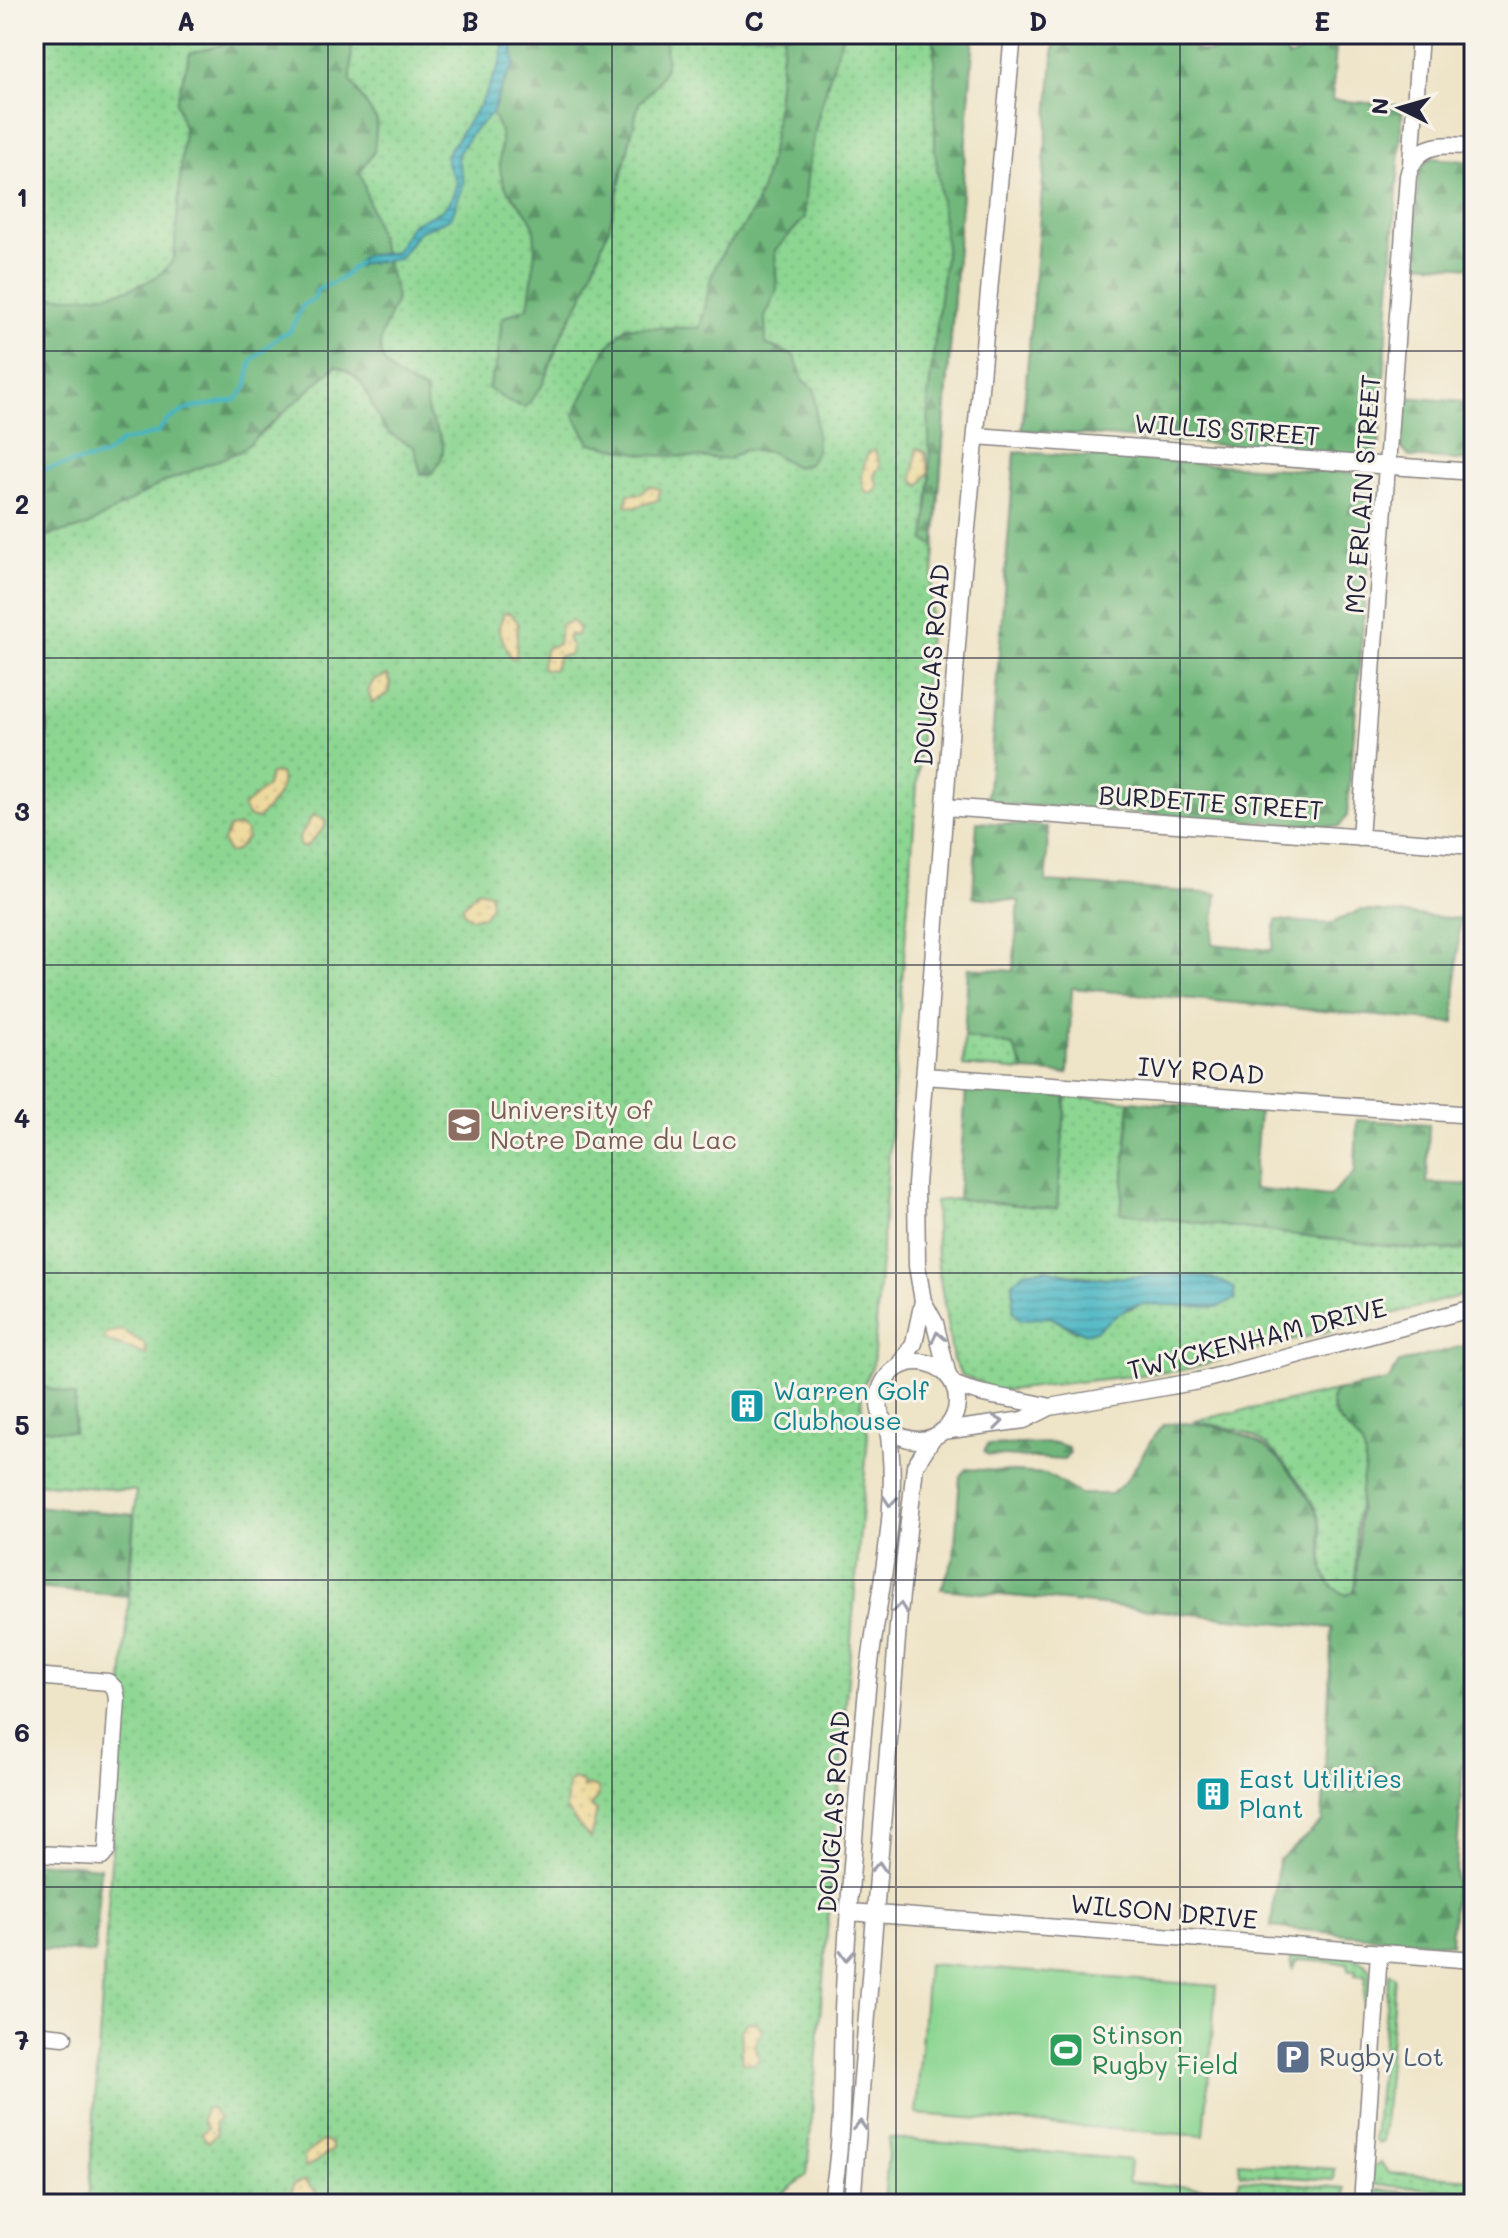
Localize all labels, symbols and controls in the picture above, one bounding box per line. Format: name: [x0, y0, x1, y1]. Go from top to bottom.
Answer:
text: A: [177, 4, 195, 38]
text: B: [461, 4, 479, 38]
text: C: [744, 4, 764, 38]
text: D: [1029, 4, 1047, 38]
text: E: [1314, 4, 1330, 38]
north arrow: [1360, 68, 1440, 148]
text: N: [1364, 97, 1395, 116]
text: 1: [16, 180, 28, 214]
street label: MC ERLAIN STREET: [1337, 373, 1387, 615]
street label: WILLIS STREET: [1133, 406, 1321, 452]
text: 2: [15, 487, 29, 521]
street label: DOUGLAS ROAD: [905, 562, 957, 767]
street label: BURDETTE STREET: [1098, 777, 1325, 827]
text: 3: [14, 794, 30, 828]
street label: IVY ROAD: [1137, 1049, 1265, 1091]
place label: University of Notre Dame du Lac: [490, 1092, 737, 1156]
text: 4: [14, 1101, 30, 1135]
school or university icon: University of Notre Dame du Lac: [445, 1106, 483, 1144]
street label: TWYCKENHAM DRIVE: [1124, 1289, 1390, 1387]
one-way arrow: [930, 1331, 947, 1344]
place label: Warren Golf Clubhouse: [773, 1373, 929, 1437]
building icon: Warren Golf Clubhouse: [728, 1387, 766, 1425]
text: 5: [14, 1408, 30, 1442]
one-way arrow: [991, 1414, 1004, 1431]
one-way arrow: [881, 1495, 898, 1508]
one-way arrow: [891, 1601, 908, 1614]
street label: DOUGLAS ROAD: [809, 1710, 857, 1914]
text: 6: [14, 1715, 30, 1749]
place label: East Utilities Plant: [1239, 1761, 1402, 1825]
building icon: East Utilities Plant: [1194, 1775, 1232, 1813]
one-way arrow: [870, 1860, 887, 1873]
street label: WILSON DRIVE: [1069, 1886, 1259, 1936]
one-way arrow: [839, 1949, 856, 1962]
place label: Stinson Rugby Field: [1092, 2017, 1238, 2081]
text: 7: [15, 2023, 29, 2057]
sports icon: Stinson Rugby Field: [1047, 2031, 1085, 2069]
parking icon: Rugby Lot: [1274, 2038, 1312, 2076]
place label: Rugby Lot: [1319, 2039, 1444, 2073]
one-way arrow: [851, 2119, 868, 2132]

